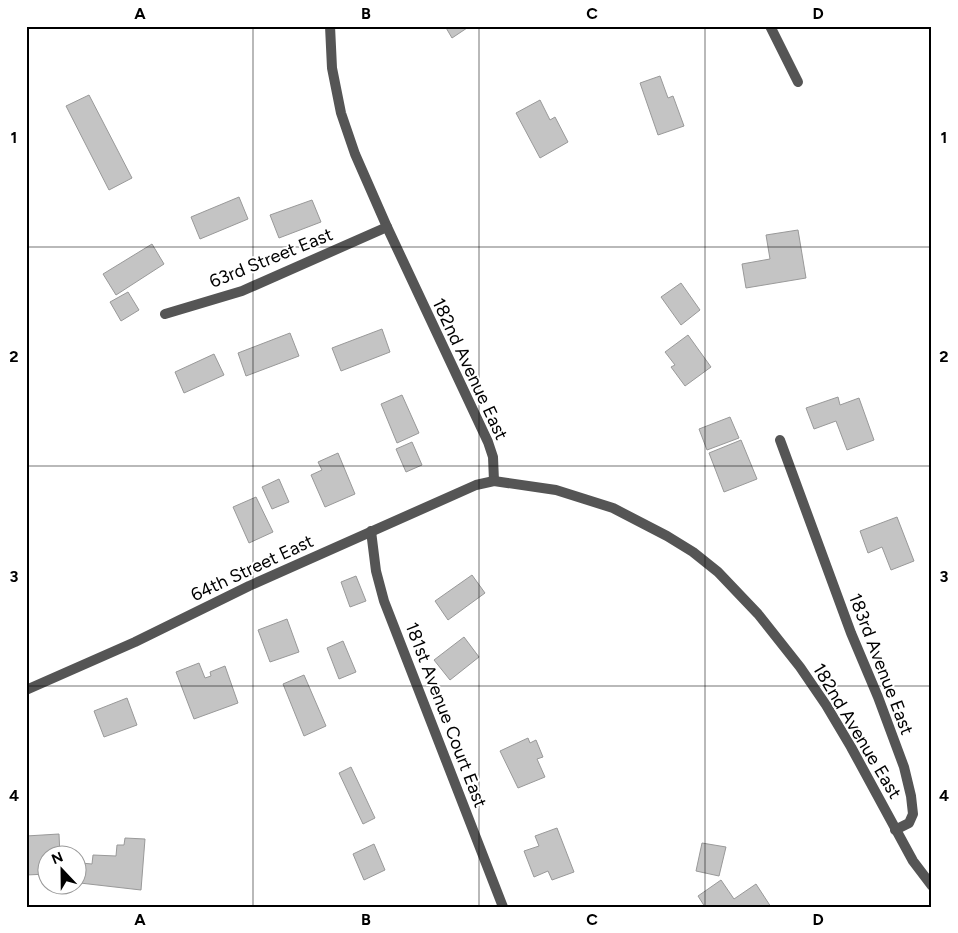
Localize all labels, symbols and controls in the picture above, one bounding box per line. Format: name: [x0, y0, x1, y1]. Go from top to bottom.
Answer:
text: A: [134, 4, 146, 23]
text: B: [361, 4, 371, 23]
text: C: [586, 4, 598, 23]
text: D: [812, 4, 824, 23]
text: 1: [11, 128, 17, 147]
text: 1: [941, 128, 947, 147]
street label: 63rd Street East: [206, 223, 336, 293]
street label: 182nd Avenue East: [428, 295, 513, 444]
text: 2: [9, 347, 19, 366]
text: 2: [939, 347, 949, 366]
street label: 64th Street East: [187, 530, 317, 606]
text: 3: [10, 567, 19, 586]
text: 3: [940, 567, 949, 586]
street label: 183rd Avenue East: [844, 590, 918, 738]
street label: 181st Avenue Court East: [400, 619, 492, 811]
street label: 182nd Avenue East: [808, 659, 906, 803]
text: 4: [9, 786, 19, 805]
text: 4: [939, 786, 949, 805]
north arrow: [38, 846, 88, 896]
text: N: [49, 849, 66, 868]
text: A: [134, 910, 146, 929]
text: B: [361, 910, 371, 929]
text: C: [586, 910, 598, 929]
text: D: [812, 910, 824, 929]

